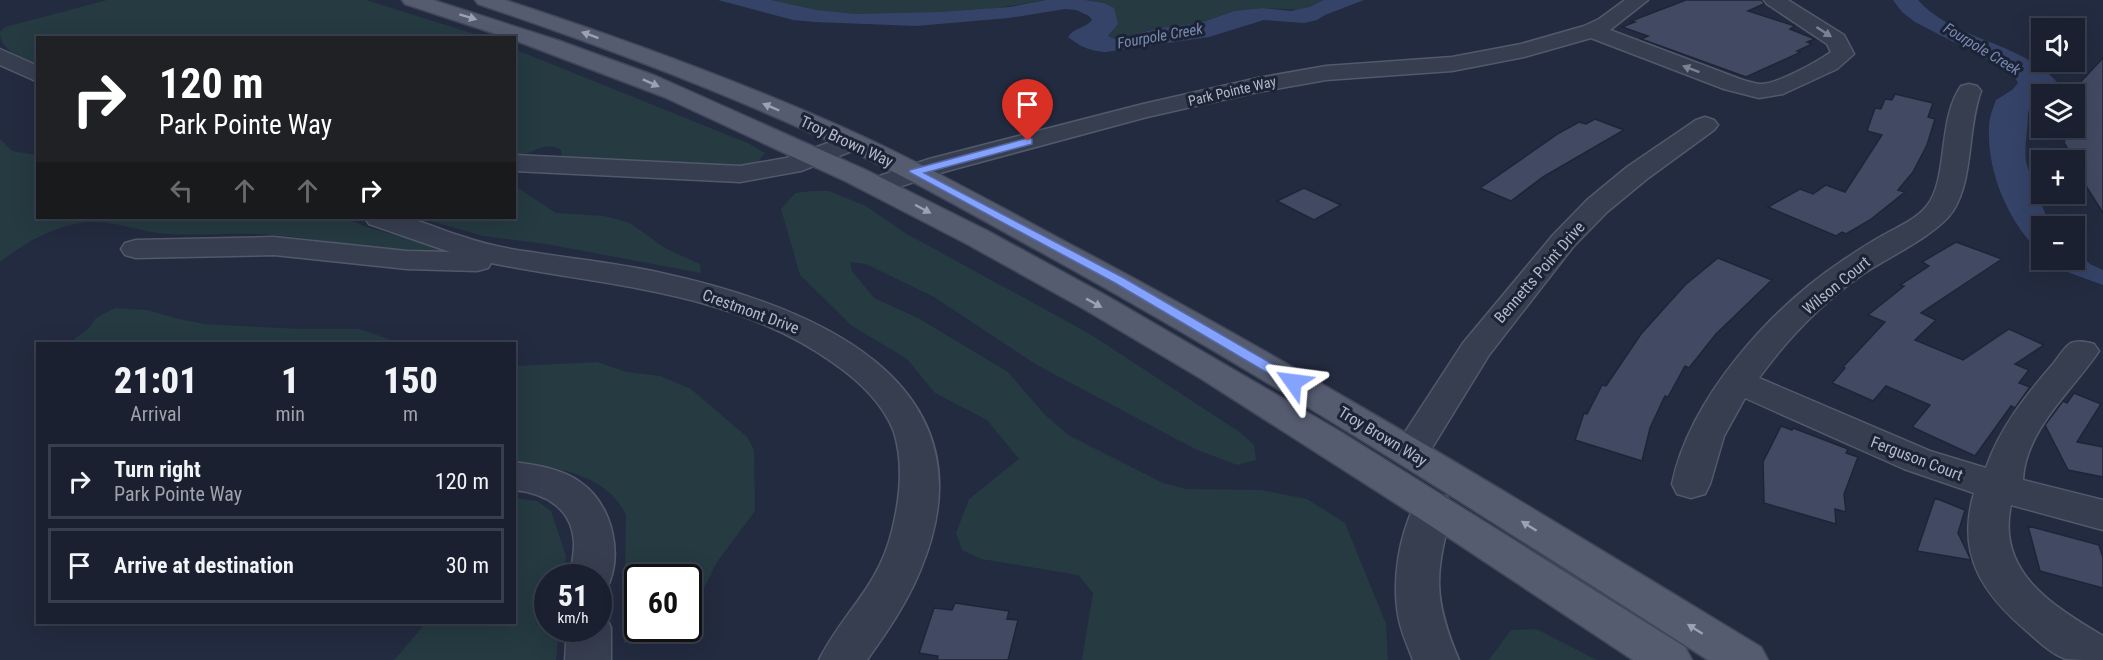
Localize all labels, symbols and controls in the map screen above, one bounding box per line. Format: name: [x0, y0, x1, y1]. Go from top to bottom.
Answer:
one-way arrow: [459, 13, 477, 22]
map controls: [2031, 18, 2085, 270]
button: sound: [2031, 18, 2085, 72]
water label: Fourpole Creek: [1940, 19, 2024, 79]
water label: Fourpole Creek: [1116, 20, 1205, 52]
one-way arrow: [1816, 26, 1832, 37]
one-way arrow: [581, 30, 599, 40]
text: 120 m: [159, 59, 264, 108]
icon: right: [60, 60, 138, 138]
one-way arrow: [1682, 64, 1700, 74]
street label: Park Pointe Way: [1187, 73, 1278, 109]
one-way arrow: [643, 78, 661, 88]
pin: [1002, 79, 1053, 141]
button: layers: [2031, 84, 2085, 138]
icon: arrive: [1011, 88, 1044, 121]
one-way arrow: [763, 102, 780, 111]
text: Park Pointe Way: [159, 109, 332, 141]
street label: Troy Brown Way: [797, 112, 896, 171]
button: +: [2031, 150, 2085, 204]
icon: left: [165, 174, 198, 207]
icon: ahead: [228, 174, 261, 207]
icon: ahead: [291, 174, 324, 207]
icon: right: [354, 174, 387, 207]
one-way arrow: [915, 204, 932, 214]
button: −: [2031, 216, 2085, 270]
street label: Bennetts Point Drive: [1490, 218, 1589, 327]
street label: Wilson Court: [1799, 252, 1874, 318]
street label: Crestmont Drive: [700, 285, 802, 338]
one-way arrow: [1086, 298, 1103, 308]
position arrow: [1261, 350, 1325, 414]
text: 21:01: [114, 360, 197, 402]
text: 1: [281, 360, 299, 402]
text: 150: [383, 360, 438, 402]
text: Arrival: [130, 402, 181, 426]
text: min: [276, 402, 305, 426]
text: m: [403, 402, 418, 426]
street label: Troy Brown Way: [1335, 402, 1431, 471]
street label: Ferguson Court: [1868, 432, 1966, 485]
text: Turn right: [114, 457, 201, 482]
icon: right: [63, 465, 96, 498]
text: 120 m: [435, 469, 489, 494]
text: Park Pointe Way: [114, 482, 242, 506]
one-way arrow: [1521, 521, 1537, 532]
icon: arrive: [63, 549, 96, 582]
text: Arrive at destination: [114, 553, 294, 578]
text: 30 m: [446, 553, 489, 578]
speed limit sign: 60: [624, 564, 702, 642]
text: 51: [558, 578, 588, 613]
text: km/h: [558, 609, 588, 627]
one-way arrow: [1687, 624, 1703, 635]

